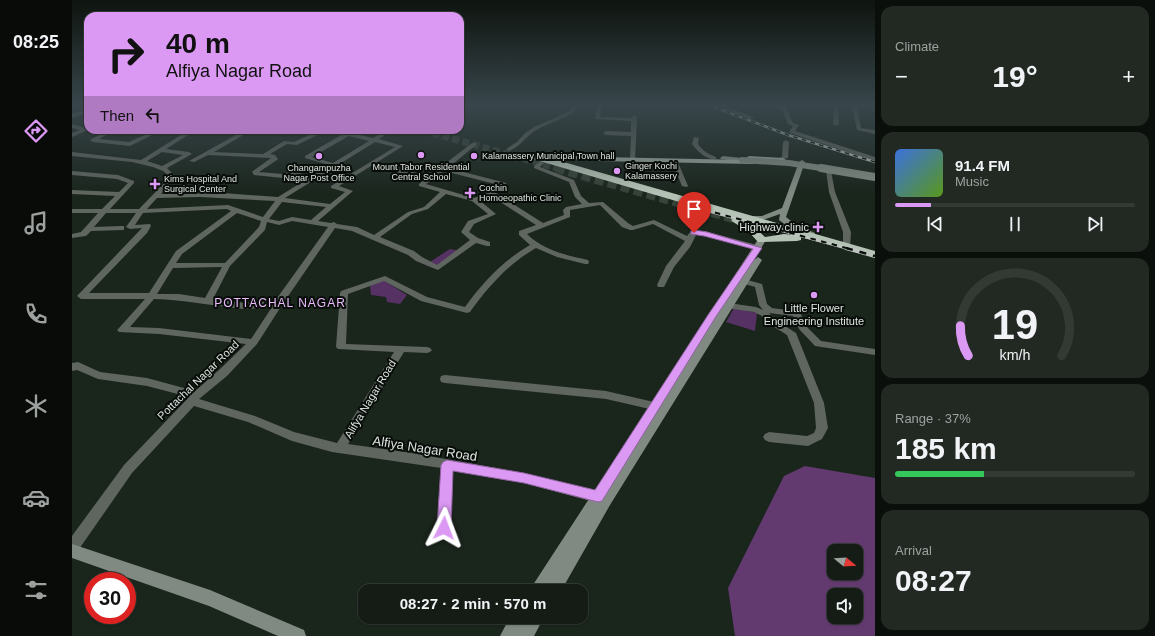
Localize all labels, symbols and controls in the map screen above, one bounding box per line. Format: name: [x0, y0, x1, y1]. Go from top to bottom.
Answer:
icon: right: [100, 28, 152, 80]
text: 40 m: [166, 28, 230, 59]
text: 08:25: [13, 32, 59, 52]
text: Climate: [895, 39, 939, 54]
text: 19°: [992, 60, 1038, 93]
text: Alfiya Nagar Road: [166, 61, 312, 81]
text: −: [895, 64, 908, 89]
text: +: [1122, 64, 1135, 89]
icon: left: [142, 104, 164, 126]
text: Then: [100, 107, 134, 124]
icon: directions: [22, 117, 50, 145]
marker: Mount Tabor Residential Central School: [416, 150, 426, 160]
marker: Changampuzha Nagar Post Office: [314, 151, 324, 161]
marker: Kalamassery Municipal Town hall: [469, 151, 479, 161]
place label: Kalamassery Municipal Town hall: [482, 151, 614, 161]
text: 91.4 FM: [955, 157, 1010, 174]
place label: Ginger Kochi Kalamassery: [625, 161, 678, 181]
place label: Mount Tabor Residential Central School: [373, 162, 469, 182]
place label: Changampuzha Nagar Post Office: [284, 163, 354, 183]
marker: Ginger Kochi Kalamassery: [612, 166, 622, 176]
place label: Kims Hospital And Surgical Center: [164, 174, 237, 194]
text: Music: [955, 174, 989, 189]
marker: Kims Hospital And Surgical Center: [149, 178, 161, 190]
place label: Cochin Homoeopathic Clinic: [479, 183, 562, 203]
marker: Cochin Homoeopathic Clinic: [464, 187, 476, 199]
pin: [677, 192, 711, 233]
icon: arrive: [683, 198, 705, 220]
icon: music: [22, 209, 50, 237]
icon: previous: [924, 213, 946, 235]
icon: pause: [1004, 213, 1026, 235]
icon: next: [1084, 213, 1106, 235]
place label: Highway clinic: [739, 221, 809, 233]
marker: Highway clinic: [812, 221, 824, 233]
marker: Little Flower Engineering Institute: [809, 290, 819, 300]
district label: POTTACHAL NAGAR: [214, 296, 346, 310]
icon: phone: [22, 300, 50, 328]
text: 19: [992, 301, 1038, 348]
place label: Little Flower Engineering Institute: [764, 302, 864, 327]
street label: Pottachal Nagar Road: [155, 338, 241, 422]
text: km/h: [1000, 347, 1031, 363]
street label: Alifya Nagar Road: [342, 358, 398, 440]
icon: climate: [22, 392, 50, 420]
text: Range · 37%: [895, 411, 971, 426]
text: 185 km: [895, 432, 997, 465]
street label: Alfiya Nagar Road: [372, 433, 478, 464]
icon: car: [22, 484, 50, 512]
position arrow: [423, 507, 465, 549]
text: Arrival: [895, 543, 932, 558]
north arrow: [827, 544, 863, 580]
map controls: [827, 544, 863, 624]
text: 08:27: [895, 564, 972, 597]
speed limit sign: 30: [84, 572, 136, 624]
icon: filters: [22, 576, 50, 604]
button: sound: [827, 588, 863, 624]
text: 08:27 · 2 min · 570 m: [400, 595, 546, 612]

